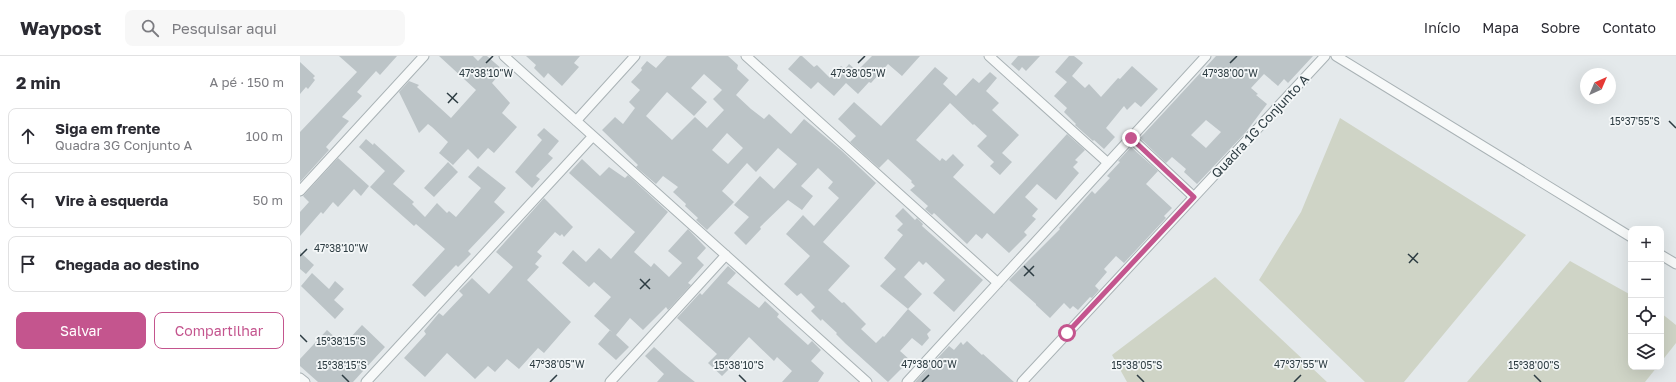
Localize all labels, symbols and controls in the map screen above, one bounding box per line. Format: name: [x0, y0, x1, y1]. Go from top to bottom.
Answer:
search box: [125, 10, 405, 46]
text: Waypost: [20, 16, 101, 39]
icon: search: [139, 17, 161, 39]
text: Pesquisar aqui: [171, 19, 277, 37]
text: Início: [1424, 19, 1460, 36]
text: Mapa: [1482, 19, 1519, 36]
text: Sobre: [1541, 19, 1580, 36]
text: Contato: [1602, 19, 1656, 36]
text: 47°38'10"W: [459, 67, 513, 79]
text: 47°38'05"W: [830, 67, 886, 79]
text: 47°38'00"W: [1202, 67, 1258, 79]
north arrow: [1580, 68, 1616, 104]
street label: Quadra 1G Conjunto A: [1208, 71, 1312, 181]
text: 2 min: [16, 72, 60, 93]
text: A pé · 150 m: [209, 74, 284, 90]
text: 15°37'55"S: [1610, 115, 1660, 127]
text: Siga em frente: [55, 119, 160, 137]
icon: ahead: [17, 125, 39, 147]
text: 100 m: [246, 128, 283, 144]
route end: [1122, 129, 1140, 147]
text: Quadra 3G Conjunto A: [55, 137, 192, 153]
icon: left: [17, 189, 39, 211]
text: Vire à esquerda: [55, 191, 168, 209]
text: 50 m: [253, 192, 283, 208]
map controls: [1628, 226, 1664, 370]
button: +: [1628, 226, 1664, 262]
text: 47°38'10"W: [314, 242, 368, 254]
icon: arrive: [17, 253, 39, 275]
text: Chegada ao destino: [55, 255, 199, 273]
button: −: [1628, 262, 1664, 298]
button: locate: [1628, 298, 1664, 334]
button: Salvar: [16, 312, 146, 349]
button: Compartilhar: [154, 312, 284, 349]
route start: [1058, 324, 1076, 342]
button: layers: [1628, 334, 1664, 370]
text: 15°38'15"S: [316, 335, 366, 347]
text: 47°38'05"W: [529, 358, 585, 370]
text: 47°38'00"W: [901, 358, 957, 370]
text: 47°37'55"W: [1274, 358, 1328, 370]
text: 15°38'15"S: [317, 359, 367, 371]
text: 15°38'10"S: [714, 359, 764, 371]
text: 15°38'05"S: [1112, 359, 1163, 371]
text: 15°38'00"S: [1508, 359, 1560, 371]

